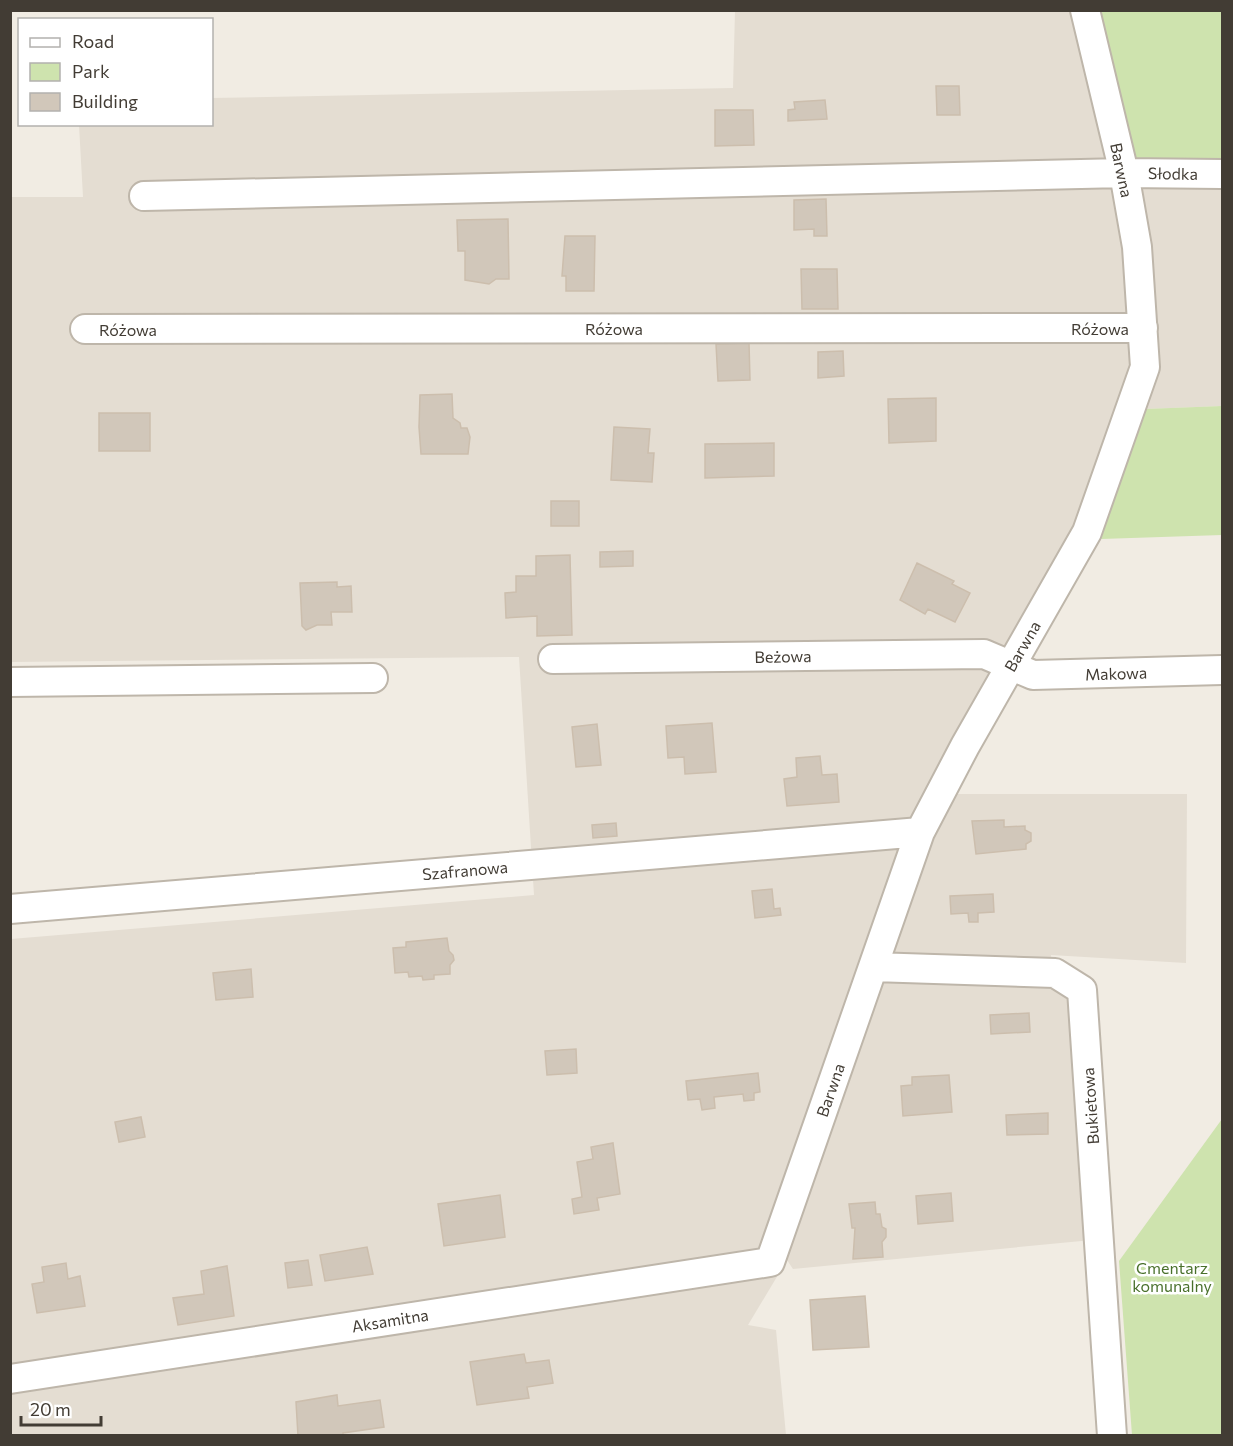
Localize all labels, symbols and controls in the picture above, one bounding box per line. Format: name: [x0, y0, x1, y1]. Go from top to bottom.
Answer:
legend: [18, 18, 213, 126]
text: Road: [72, 30, 114, 52]
text: Park: [72, 60, 110, 82]
text: Building: [72, 90, 138, 112]
street label: Barwna: [1107, 141, 1137, 199]
street label: Słodka: [1148, 163, 1198, 183]
street label: Różowa: [585, 319, 643, 338]
street label: Różowa: [1071, 319, 1129, 338]
street label: Różowa: [99, 320, 157, 339]
street label: Barwna: [1000, 617, 1044, 675]
street label: Beżowa: [754, 646, 812, 666]
street label: Makowa: [1085, 662, 1147, 684]
street label: Szafranowa: [421, 857, 509, 883]
street label: Barwna: [812, 1061, 848, 1119]
street label: Bukietowa: [1078, 1067, 1102, 1145]
park label: Cmentarz komunalny: [1132, 1258, 1212, 1295]
street label: Aksamitna: [350, 1305, 430, 1335]
scale bar: [21, 1389, 100, 1427]
text: 20 m: [30, 1398, 71, 1420]

